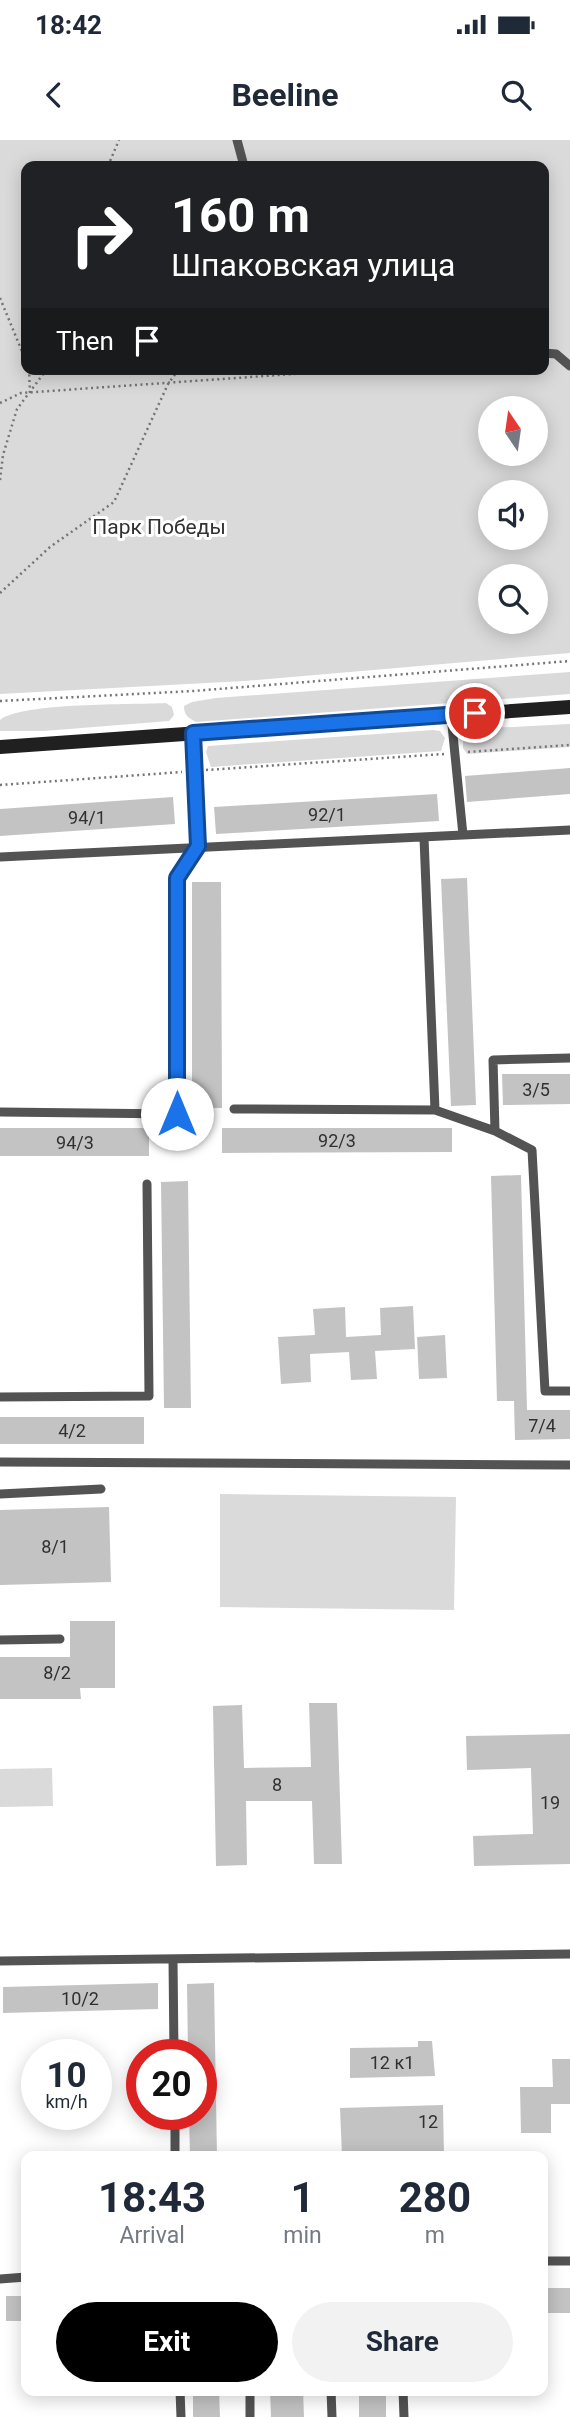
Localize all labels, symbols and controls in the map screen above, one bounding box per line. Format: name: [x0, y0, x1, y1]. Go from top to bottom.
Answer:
text: 18:42: [35, 10, 102, 40]
icon: back: [35, 76, 73, 114]
text: Beeline: [231, 76, 339, 114]
icon: search: [497, 76, 535, 114]
text: 160 m: [171, 187, 310, 244]
icon: right: [56, 189, 147, 280]
text: Шпаковская улица: [171, 246, 455, 284]
icon: arrive: [128, 322, 166, 360]
text: Then: [56, 326, 114, 356]
north arrow: [478, 396, 548, 466]
map controls: [478, 396, 548, 634]
button: sound: [478, 480, 548, 550]
park label: Парк Победы: [92, 515, 226, 539]
button: search: [478, 564, 548, 634]
pin: [445, 683, 505, 743]
icon: arrive: [456, 694, 494, 732]
house number: 92/1: [308, 804, 346, 825]
house number: 94/1: [68, 807, 106, 828]
position arrow: [140, 1077, 214, 1151]
house number: 3/5: [522, 1079, 550, 1100]
house number: 92/3: [318, 1130, 356, 1151]
house number: 94/3: [56, 1132, 94, 1153]
house number: 7/4: [528, 1415, 556, 1436]
house number: 4/2: [58, 1420, 86, 1441]
house number: 8/1: [41, 1536, 69, 1557]
house number: 8/2: [43, 1662, 71, 1683]
house number: 8: [272, 1774, 282, 1795]
house number: 19: [540, 1792, 560, 1813]
house number: 10/2: [61, 1988, 99, 2009]
speed limit sign: 20: [126, 2039, 217, 2130]
house number: 12 к1: [370, 2052, 414, 2073]
text: 10: [46, 2055, 87, 2096]
text: km/h: [45, 2091, 88, 2112]
house number: 12: [418, 2111, 438, 2132]
text: 18:43: [98, 2173, 206, 2222]
text: 1: [290, 2173, 315, 2222]
text: 280: [399, 2173, 471, 2222]
text: Arrival: [119, 2222, 185, 2249]
text: min: [283, 2222, 322, 2249]
text: m: [425, 2222, 445, 2249]
button: Exit: [56, 2302, 278, 2382]
button: Share: [292, 2302, 513, 2382]

